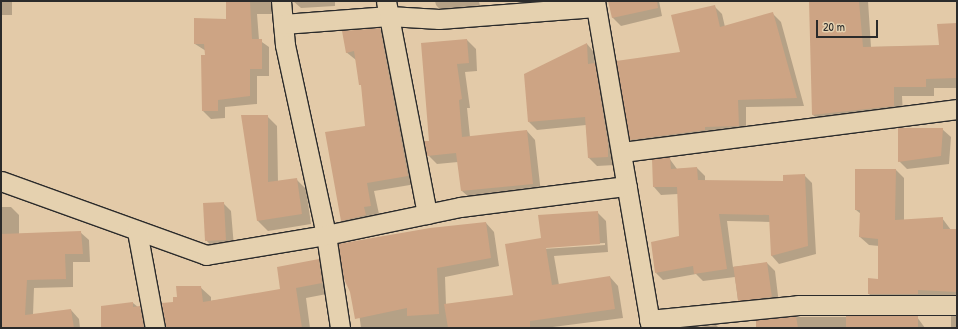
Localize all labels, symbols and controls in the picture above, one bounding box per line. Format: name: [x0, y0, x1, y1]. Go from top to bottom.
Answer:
scale bar: [818, 12, 880, 38]
text: 20 m: [823, 18, 845, 35]

